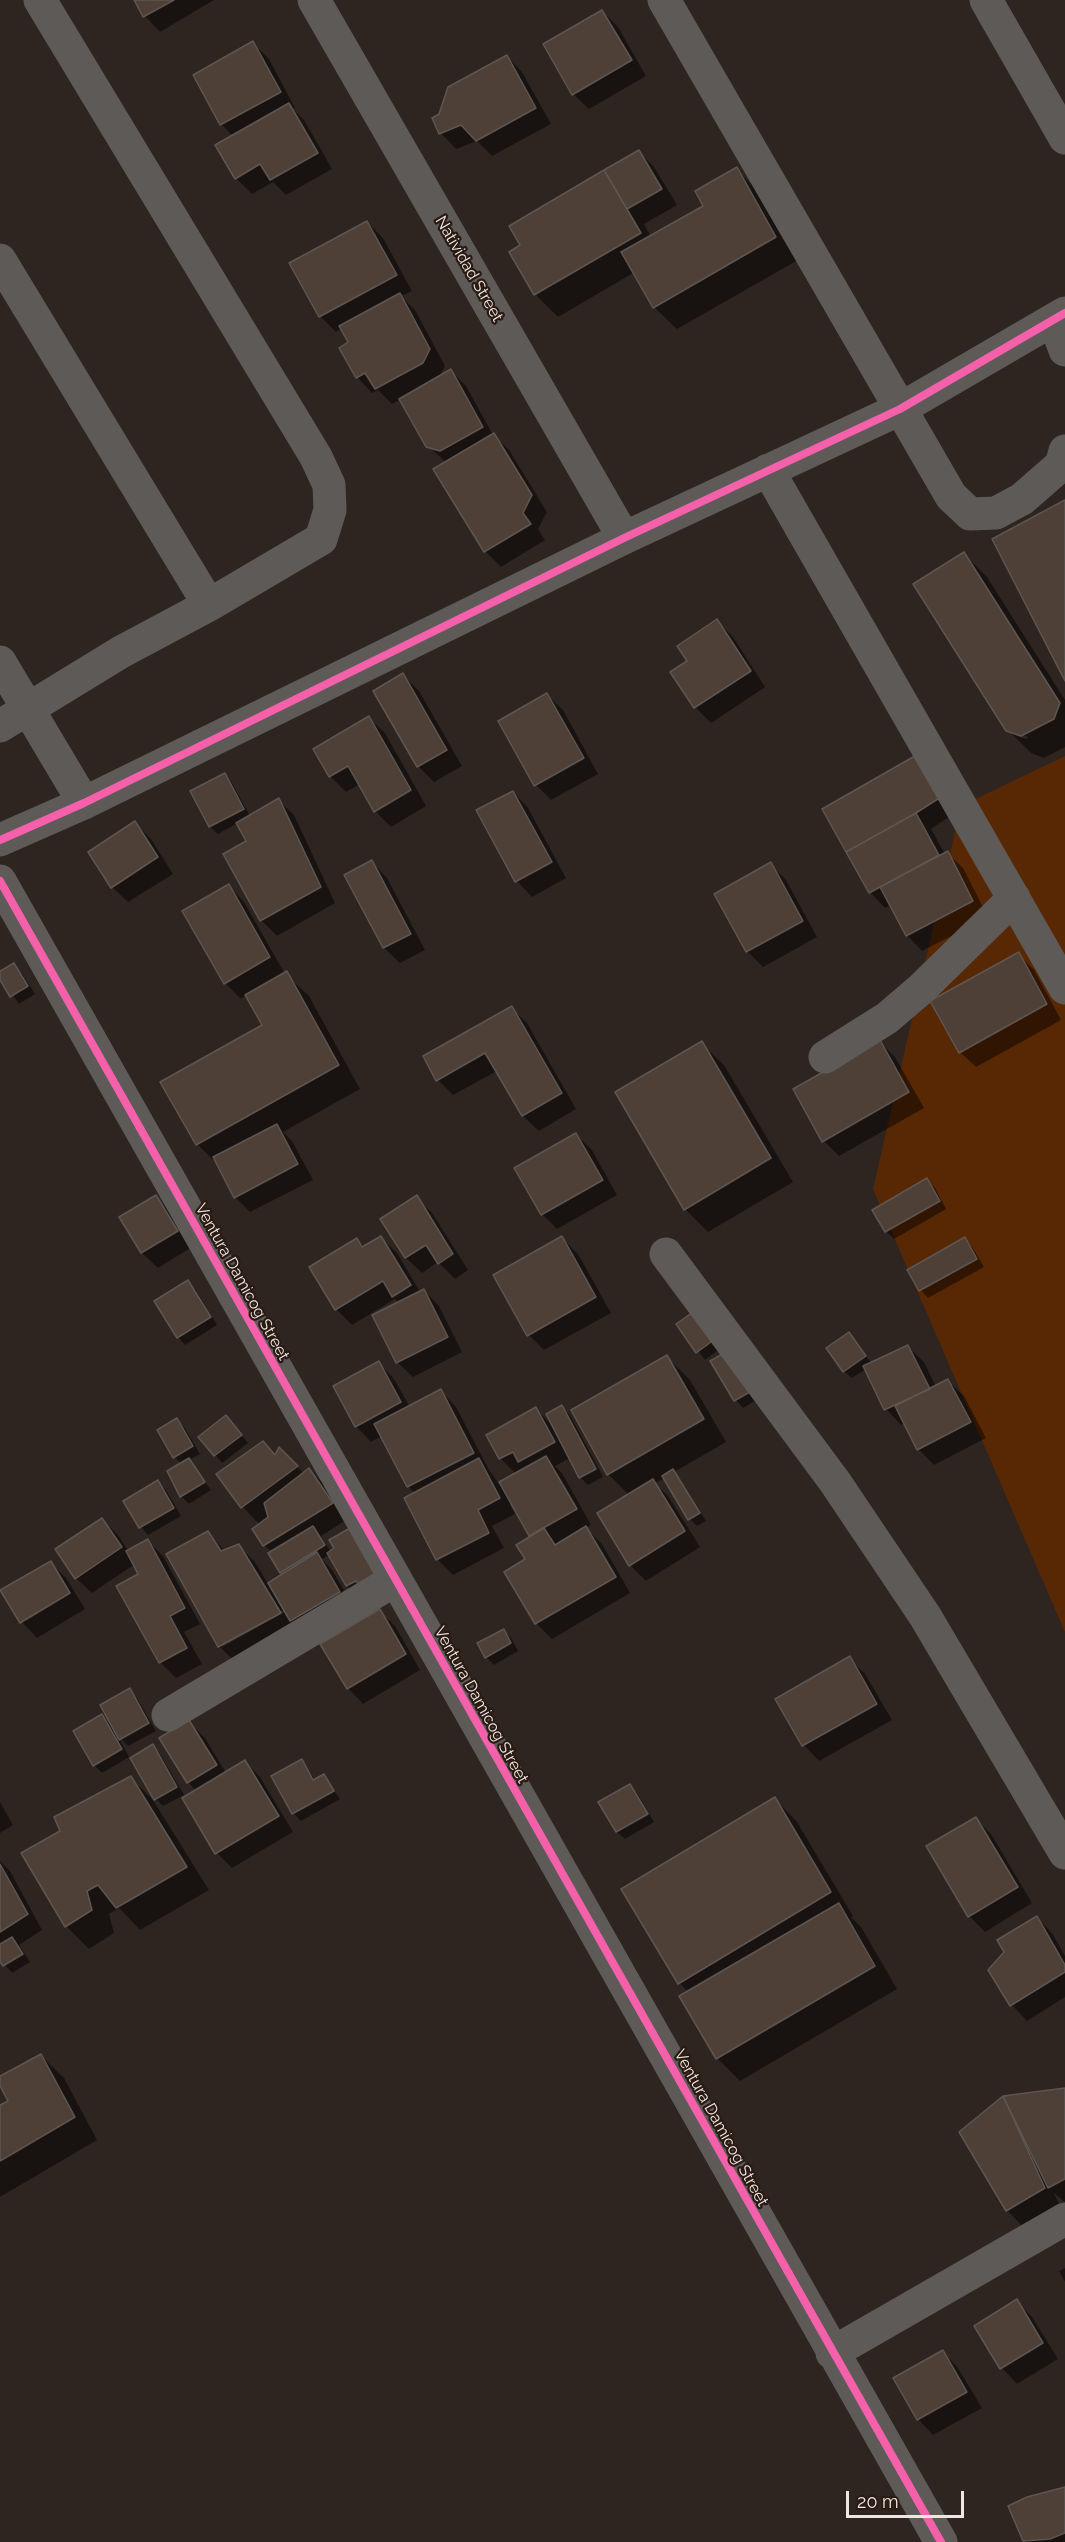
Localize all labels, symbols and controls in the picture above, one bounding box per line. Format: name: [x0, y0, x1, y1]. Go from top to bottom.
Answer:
street label: Natividad Street: [431, 213, 507, 325]
street label: Ventura Damicog Street: [191, 1200, 293, 1364]
street label: Ventura Damicog Street: [430, 1623, 532, 1787]
street label: Ventura Damicog Street: [670, 2046, 772, 2210]
scale bar: [849, 2479, 968, 2517]
text: 20 m: [857, 2491, 899, 2512]

